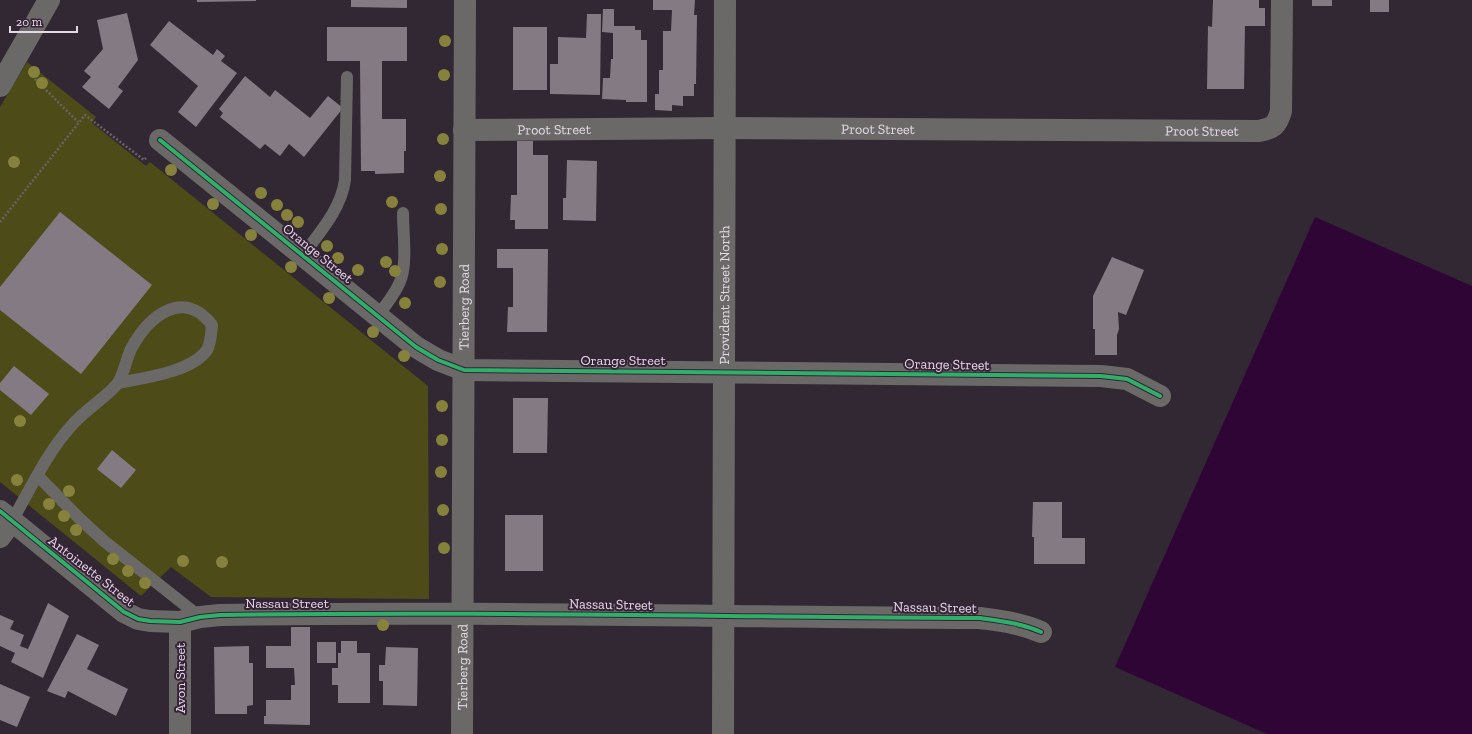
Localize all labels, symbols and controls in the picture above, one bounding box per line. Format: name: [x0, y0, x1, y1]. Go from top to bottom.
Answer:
scale bar: [10, 8, 77, 34]
text: 20 m: [16, 15, 43, 29]
street label: Proot Street: [517, 121, 592, 139]
street label: Proot Street: [841, 121, 916, 138]
street label: Proot Street: [1165, 122, 1240, 140]
street label: Orange Street: [279, 220, 357, 287]
street label: Provident Street North: [716, 225, 733, 365]
street label: Tierberg Road: [456, 264, 473, 350]
street label: Orange Street: [580, 352, 666, 369]
street label: Orange Street: [904, 355, 991, 374]
street label: Antoinette Street: [45, 532, 139, 611]
street label: Nassau Street: [245, 595, 330, 612]
street label: Nassau Street: [569, 595, 654, 614]
street label: Nassau Street: [893, 598, 978, 617]
street label: Tierberg Road: [454, 624, 471, 710]
street label: Avon Street: [172, 642, 189, 713]

